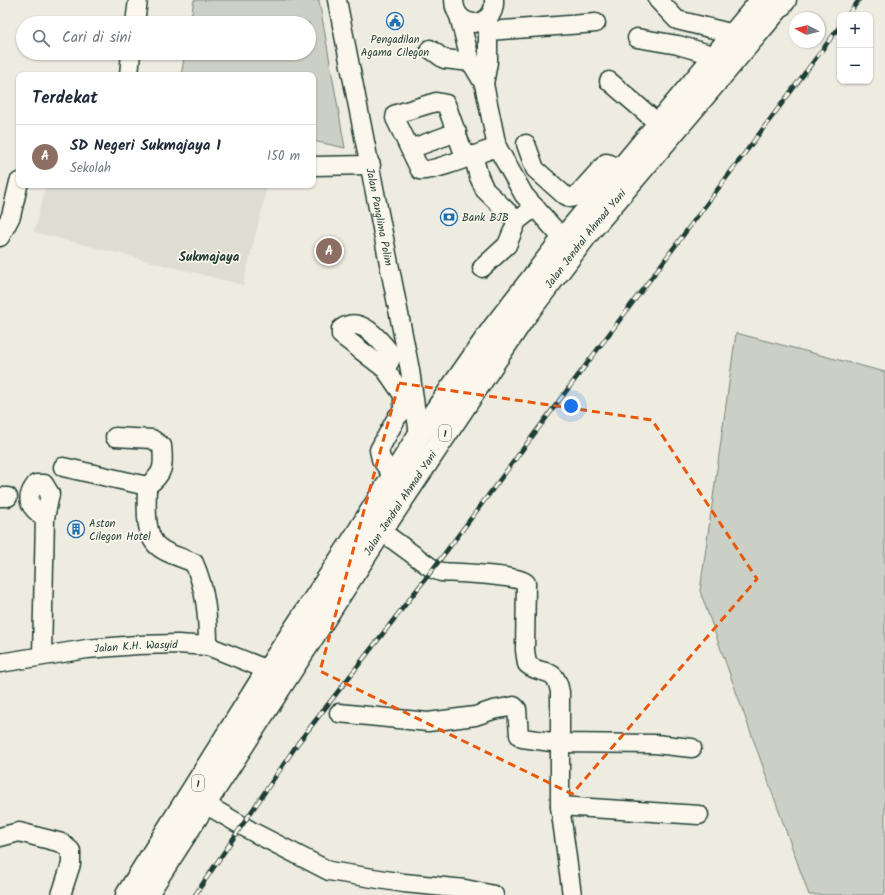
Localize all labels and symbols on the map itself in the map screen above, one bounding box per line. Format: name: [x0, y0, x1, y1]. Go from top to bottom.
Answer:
public building icon: Pengadilan Agama Cilegon: [385, 11, 405, 31]
north arrow: [789, 12, 825, 48]
place label: Pengadilan Agama Cilegon: [361, 31, 429, 62]
street label: Jalan Panglima Polim: [360, 166, 397, 268]
street label: Jalan Jendral Ahmad Yani: [541, 186, 631, 293]
bank icon: Bank BJB: [439, 207, 459, 227]
place label: Bank BJB: [462, 209, 509, 227]
pin: A: [316, 236, 342, 266]
district label: Sukmajaya: [179, 247, 240, 268]
your location: [561, 396, 581, 416]
road number: 1: [439, 425, 451, 441]
street label: Jalan Jendral Ahmad Yani: [359, 447, 442, 560]
place label: Aston Cilegon Hotel: [89, 515, 151, 546]
building icon: Aston Cilegon Hotel: [66, 519, 86, 539]
street label: Jalan K.H. Wasyid: [93, 636, 178, 658]
road number: 1: [192, 775, 204, 791]

